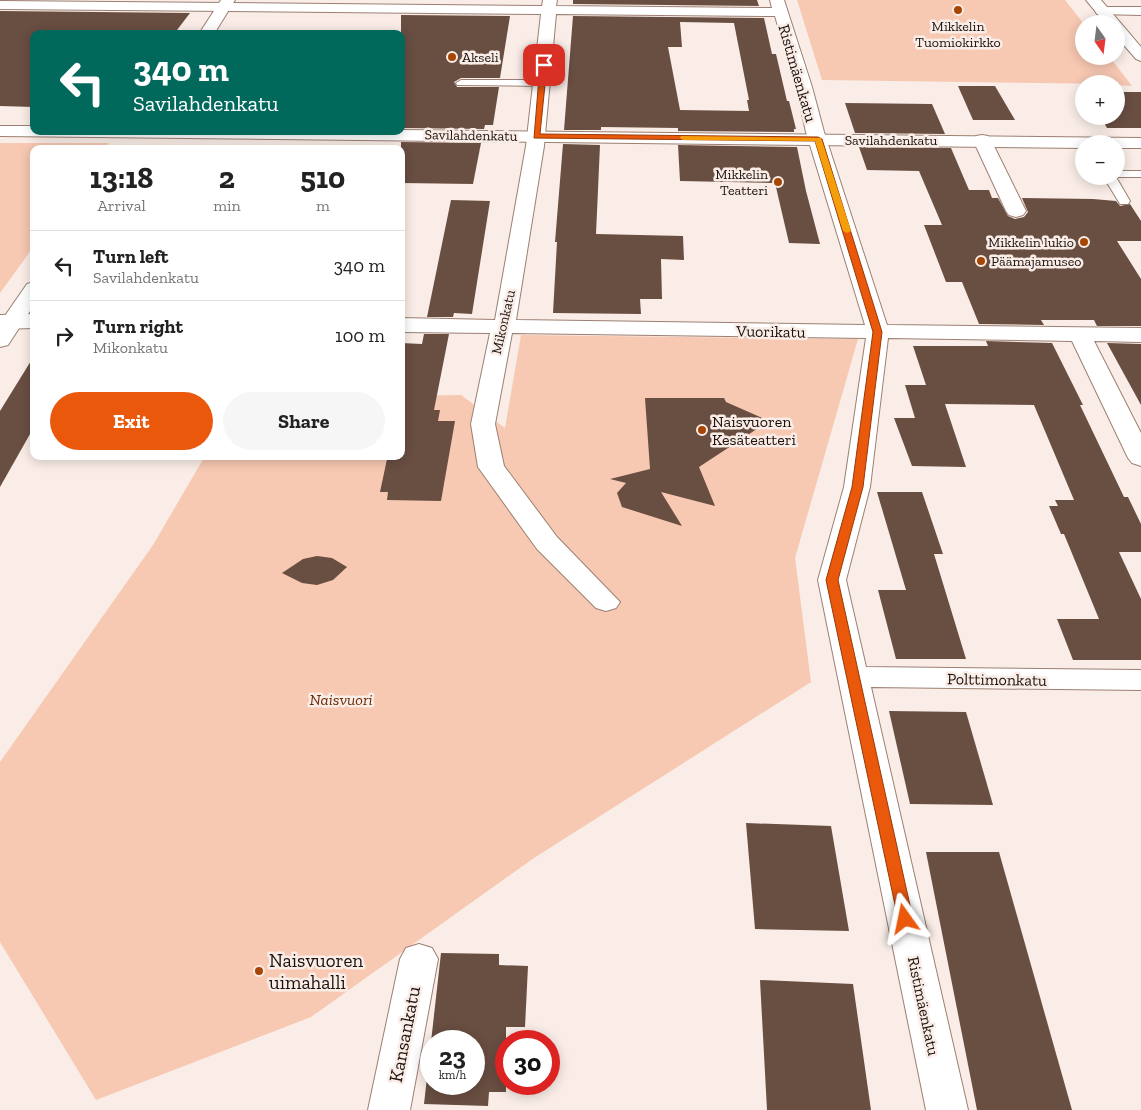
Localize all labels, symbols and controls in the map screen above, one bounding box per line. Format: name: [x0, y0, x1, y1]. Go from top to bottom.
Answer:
marker: Mikkelin Tuomiokirkko: [952, 4, 964, 16]
north arrow: [1075, 15, 1125, 65]
map controls: [1075, 15, 1125, 185]
place label: Mikkelin Tuomiokirkko: [915, 18, 1001, 51]
street label: Ristimäenkatu: [774, 22, 821, 124]
pin: [523, 44, 565, 86]
text: 340 m: [133, 48, 229, 90]
place label: Akseli: [462, 49, 499, 66]
icon: left: [50, 50, 115, 115]
marker: Akseli: [446, 51, 458, 63]
icon: arrive: [530, 51, 558, 79]
button: +: [1075, 75, 1125, 125]
text: Savilahdenkatu: [133, 90, 279, 117]
street label: Savilahdenkatu: [425, 126, 518, 145]
street label: Savilahdenkatu: [845, 132, 937, 149]
button: −: [1075, 135, 1125, 185]
text: 13:18: [90, 160, 154, 196]
text: 2: [219, 160, 235, 196]
text: 510: [300, 160, 345, 196]
place label: Mikkelin Teatteri: [715, 166, 768, 199]
marker: Mikkelin Teatteri: [772, 176, 784, 188]
text: Arrival: [97, 196, 146, 215]
text: min: [213, 196, 241, 215]
text: m: [316, 196, 330, 215]
place label: Mikkelin lukio: [988, 234, 1074, 251]
marker: Mikkelin lukio: [1078, 236, 1090, 248]
text: Turn left: [93, 245, 168, 268]
icon: left: [50, 252, 78, 280]
place label: Päämajamuseo: [991, 253, 1081, 270]
text: 340 m: [334, 254, 385, 277]
marker: Päämajamuseo: [975, 255, 987, 267]
text: Savilahdenkatu: [93, 268, 199, 287]
street label: Mikonkatu: [488, 288, 519, 356]
text: Turn right: [93, 315, 183, 338]
street label: Vuorikatu: [735, 321, 806, 342]
icon: right: [50, 322, 78, 350]
text: 100 m: [335, 324, 385, 347]
text: Mikonkatu: [93, 338, 168, 357]
button: Exit: [50, 392, 213, 450]
button: Share: [223, 392, 385, 450]
place label: Naisvuoren Kesäteatteri: [712, 412, 797, 449]
marker: Naisvuoren Kesäteatteri: [696, 424, 708, 436]
street label: Polttimonkatu: [947, 669, 1047, 690]
park label: Naisvuori: [309, 690, 373, 709]
position arrow: [878, 892, 930, 944]
place label: Naisvuoren uimahalli: [269, 949, 363, 994]
street label: Ristimäenkatu: [904, 955, 943, 1057]
marker: Naisvuoren uimahalli: [253, 965, 265, 977]
street label: Kansankatu: [384, 984, 425, 1084]
speed limit sign: 30: [495, 1030, 560, 1095]
text: 23: [439, 1041, 466, 1071]
text: km/h: [439, 1068, 466, 1082]

